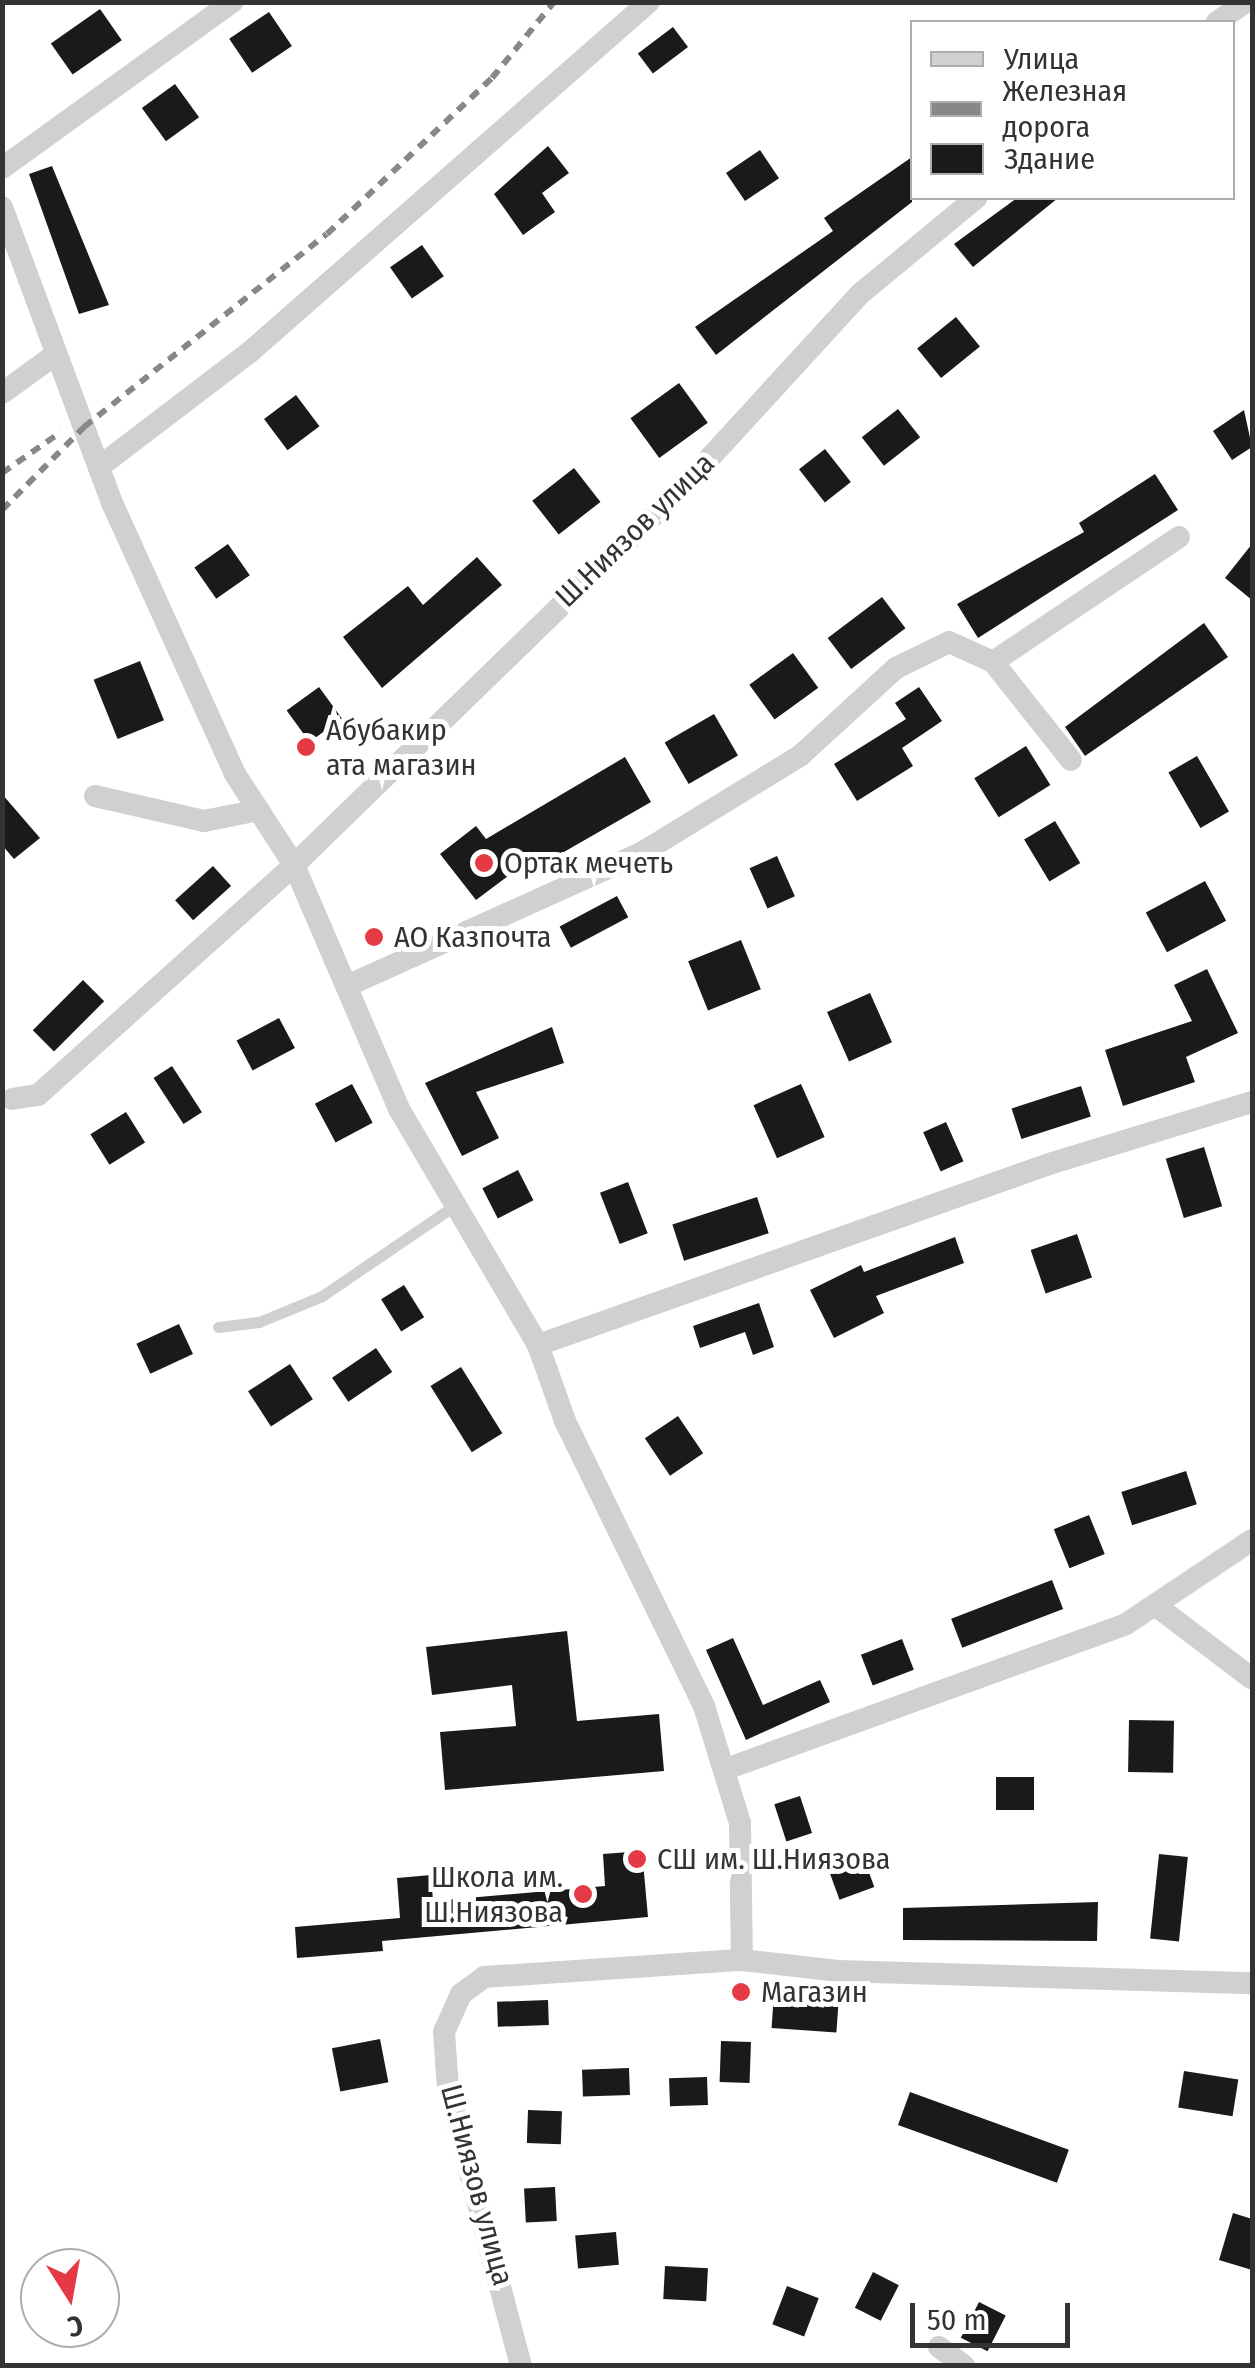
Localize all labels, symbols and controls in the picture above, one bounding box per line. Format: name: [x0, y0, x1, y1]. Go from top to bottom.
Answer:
legend: [910, 20, 1235, 200]
text: Улица: [1004, 41, 1079, 77]
text: Железная дорога: [1002, 73, 1127, 145]
text: Здание: [1004, 141, 1095, 177]
street label: Ш.Ниязов улица: [548, 445, 722, 615]
place label: Абубакир ата магазин: [326, 712, 477, 782]
marker: Абубакир ата магазин: [295, 736, 317, 758]
place label: Ортак мечеть: [504, 845, 673, 881]
marker: Ортак мечеть: [473, 852, 495, 874]
place label: АО Казпочта: [394, 919, 552, 955]
marker: АО Казпочта: [363, 926, 385, 948]
place label: СШ им. Ш.Ниязова: [657, 1841, 890, 1877]
marker: СШ им. Ш.Ниязова: [626, 1848, 648, 1870]
place label: Школа им. Ш.Ниязова: [424, 1859, 563, 1930]
marker: Школа им. Ш.Ниязова: [572, 1883, 594, 1905]
place label: Магазин: [761, 1974, 868, 2010]
marker: Магазин: [730, 1981, 752, 2003]
street label: Ш.Ниязов улица: [433, 2081, 521, 2289]
north arrow: [20, 2248, 120, 2348]
scale bar: [915, 2283, 1075, 2345]
text: 50 m: [927, 2302, 987, 2338]
text: С: [65, 2308, 86, 2344]

